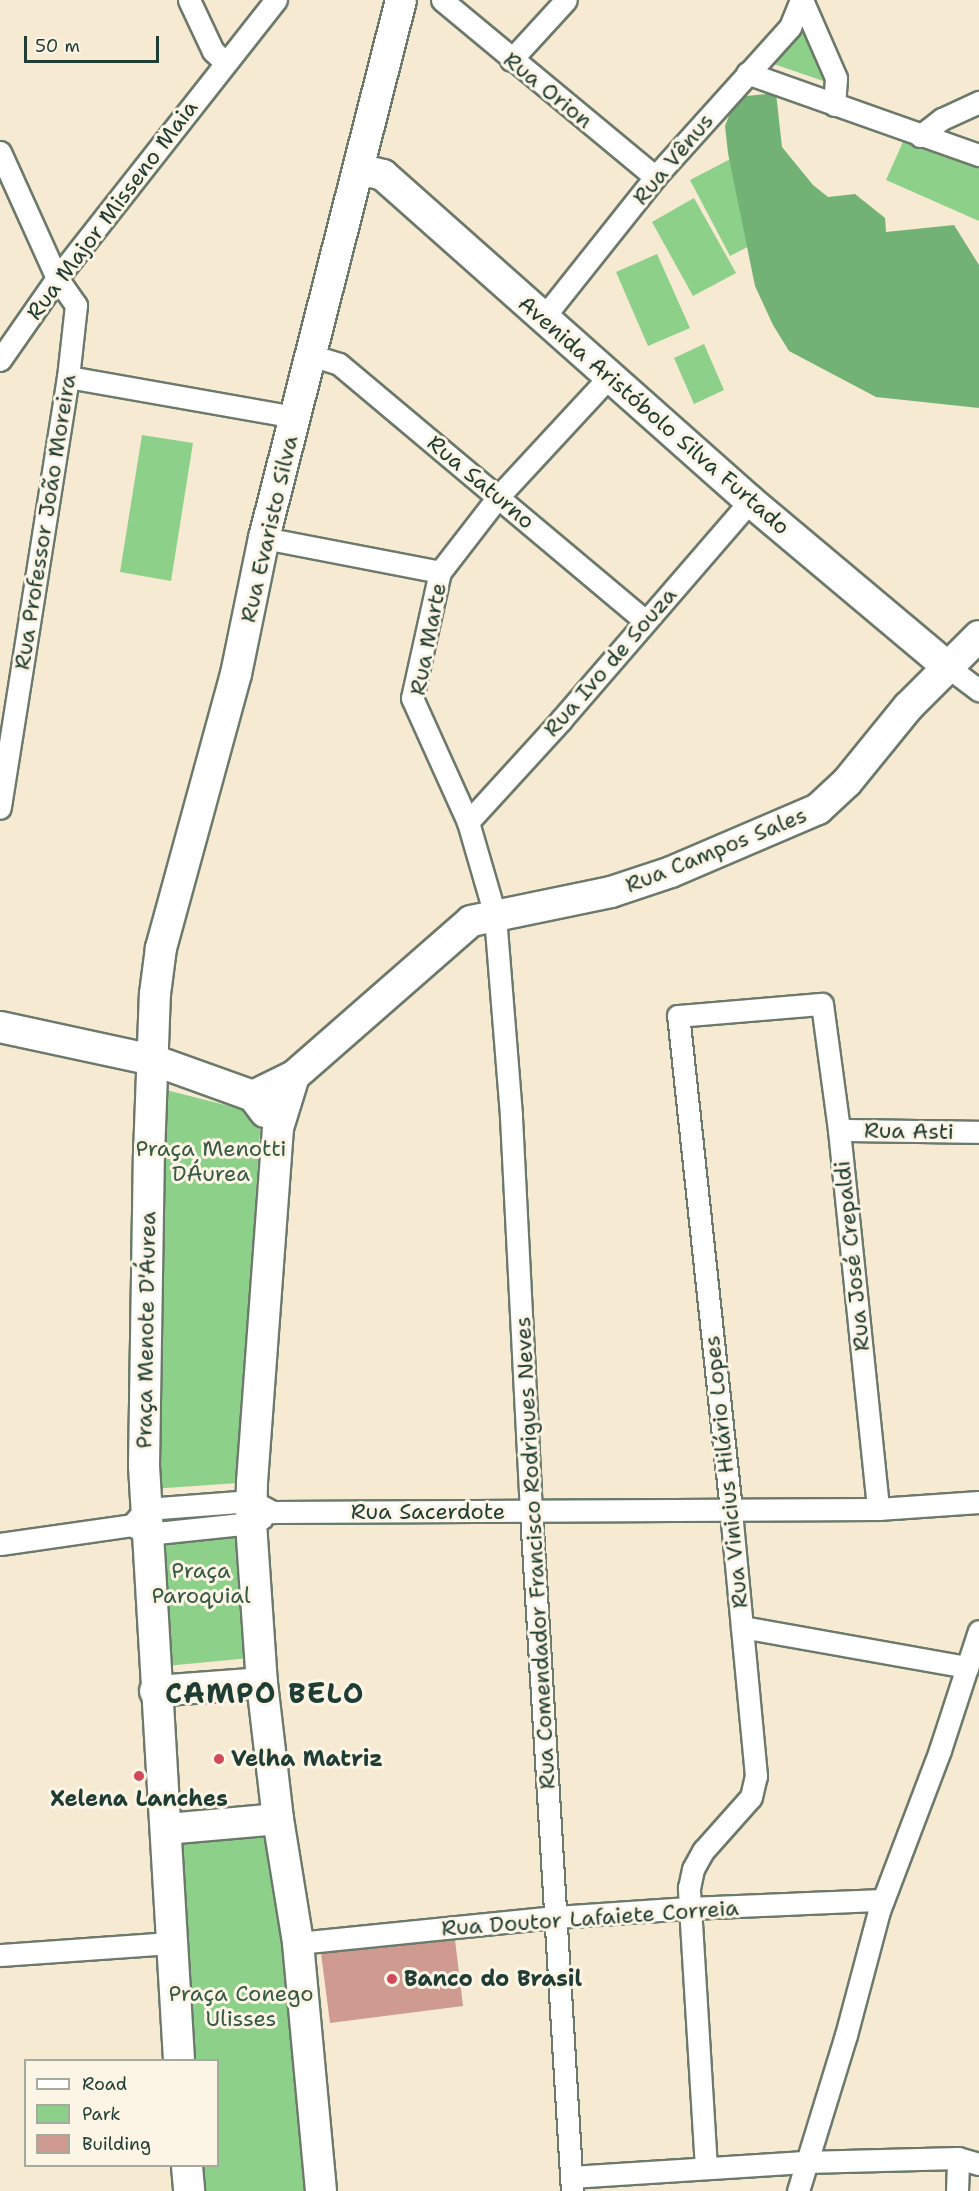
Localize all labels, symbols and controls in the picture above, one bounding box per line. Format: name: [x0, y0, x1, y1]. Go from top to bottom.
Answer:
scale bar: [27, 24, 162, 62]
text: 50 m: [35, 34, 80, 58]
street label: Rua Orion: [498, 46, 598, 134]
street label: Rua Major Misseno Maia: [21, 95, 203, 325]
street label: Rua Vênus: [627, 108, 719, 210]
street label: Avenida Aristóbolo Silva Furtado: [513, 290, 795, 540]
street label: Rua Professor João Moreira: [9, 372, 81, 672]
street label: Rua Saturno: [422, 430, 540, 534]
street label: Rua Evaristo Silva: [235, 433, 303, 625]
street label: Rua Marte: [404, 581, 452, 697]
street label: Rua Ivo de Souza: [538, 582, 682, 742]
street label: Rua Campos Sales: [622, 802, 810, 898]
street label: Rua Asti: [864, 1117, 954, 1145]
park label: Praça Menotti DÁurea: [135, 1135, 287, 1186]
street label: Rua José Crepaldi: [829, 1159, 875, 1353]
street label: Praça Menote D'Áurea: [131, 1211, 161, 1449]
street label: Rua Comendador Francisco Rodrigues Neves: [509, 1316, 561, 1790]
street label: Rua Vinicius Hilário Lopes: [699, 1334, 753, 1610]
street label: Rua Sacerdote: [351, 1499, 505, 1525]
park label: Praça Paroquial: [151, 1557, 251, 1609]
district label: CAMPO BELO: [165, 1676, 365, 1710]
place label: Velha Matriz: [231, 1746, 383, 1772]
marker: Velha Matriz: [212, 1752, 226, 1766]
marker: Xelena Lanches: [132, 1769, 146, 1783]
place label: Xelena Lanches: [50, 1786, 228, 1812]
street label: Rua Doutor Lafaiete Correia: [440, 1894, 740, 1942]
place label: Banco do Brasil: [404, 1966, 582, 1992]
marker: Banco do Brasil: [385, 1972, 399, 1986]
park label: Praça Conego Ulisses: [168, 1980, 314, 2032]
legend: [24, 2059, 219, 2167]
text: Road: [82, 2072, 127, 2096]
text: Park: [82, 2102, 121, 2126]
text: Building: [82, 2132, 151, 2156]

